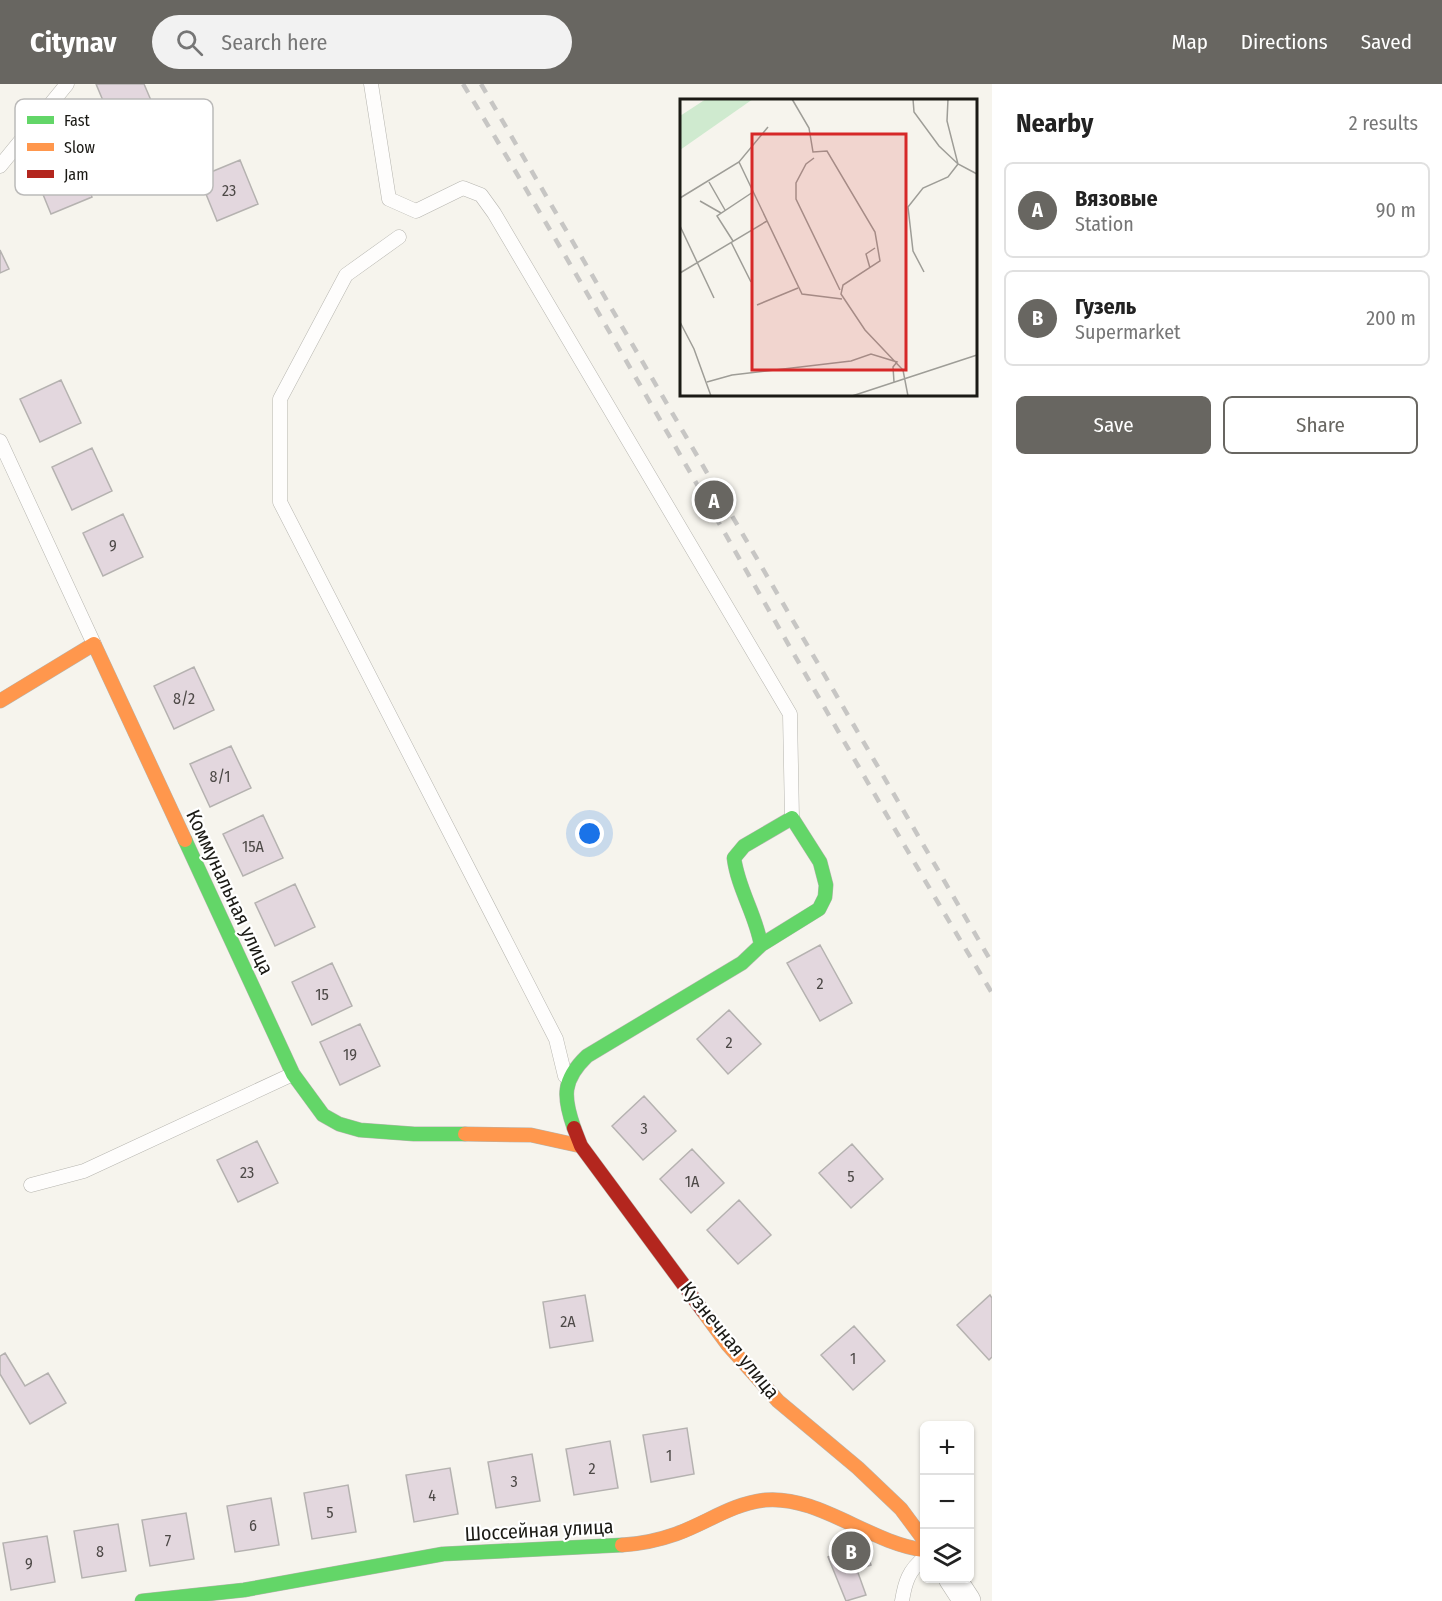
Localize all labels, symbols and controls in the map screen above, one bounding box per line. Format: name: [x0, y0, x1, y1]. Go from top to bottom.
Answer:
search box: [152, 15, 572, 69]
text: Citynav: [30, 26, 116, 59]
icon: search: [173, 26, 206, 59]
text: Search here: [221, 29, 327, 56]
text: Map: [1171, 29, 1208, 55]
text: Directions: [1241, 29, 1328, 55]
text: Saved: [1361, 29, 1412, 55]
legend: [15, 99, 213, 195]
inset map: [680, 99, 977, 396]
text: Nearby: [1016, 108, 1093, 139]
text: Fast: [64, 111, 91, 130]
text: 2 results: [1349, 111, 1418, 135]
text: Slow: [64, 138, 95, 157]
text: Jam: [64, 165, 89, 184]
house number: 23: [222, 181, 236, 200]
text: Вязовые: [1075, 185, 1158, 212]
text: A: [1032, 198, 1043, 222]
text: 90 m: [1376, 198, 1416, 222]
text: Station: [1075, 212, 1134, 236]
text: Гузель: [1075, 293, 1136, 320]
text: B: [1032, 306, 1043, 330]
text: 200 m: [1366, 306, 1416, 330]
text: Supermarket: [1075, 320, 1181, 344]
button: Save: [1016, 396, 1211, 454]
button: Share: [1223, 396, 1418, 454]
pin: A: [694, 478, 734, 522]
house number: 9: [109, 536, 117, 555]
house number: 8/2: [173, 689, 195, 708]
house number: 8/1: [210, 767, 230, 786]
street label: Коммунальная улица: [181, 806, 279, 978]
your location: [575, 819, 604, 848]
house number: 15А: [242, 837, 265, 856]
house number: 2: [816, 974, 824, 993]
house number: 15: [315, 985, 329, 1004]
house number: 2: [725, 1033, 733, 1052]
house number: 19: [343, 1045, 357, 1064]
house number: 3: [640, 1119, 648, 1138]
house number: 23: [240, 1163, 254, 1182]
house number: 5: [847, 1167, 855, 1186]
house number: 1А: [685, 1172, 700, 1191]
street label: Кузнечная улица: [675, 1277, 785, 1403]
house number: 2А: [560, 1312, 576, 1331]
house number: 1: [850, 1349, 856, 1368]
map controls: [920, 1421, 974, 1583]
button: +: [920, 1421, 974, 1475]
house number: 1: [666, 1446, 672, 1465]
house number: 2: [588, 1459, 596, 1478]
house number: 3: [510, 1472, 518, 1491]
button: −: [920, 1475, 974, 1529]
house number: 4: [428, 1486, 436, 1505]
house number: 5: [326, 1503, 334, 1522]
street label: Шоссейная улица: [464, 1514, 614, 1546]
house number: 6: [249, 1516, 257, 1535]
pin: B: [832, 1528, 870, 1574]
button: layers: [920, 1529, 974, 1583]
house number: 7: [165, 1531, 172, 1550]
house number: 8: [96, 1542, 104, 1561]
house number: 9: [25, 1554, 33, 1573]

